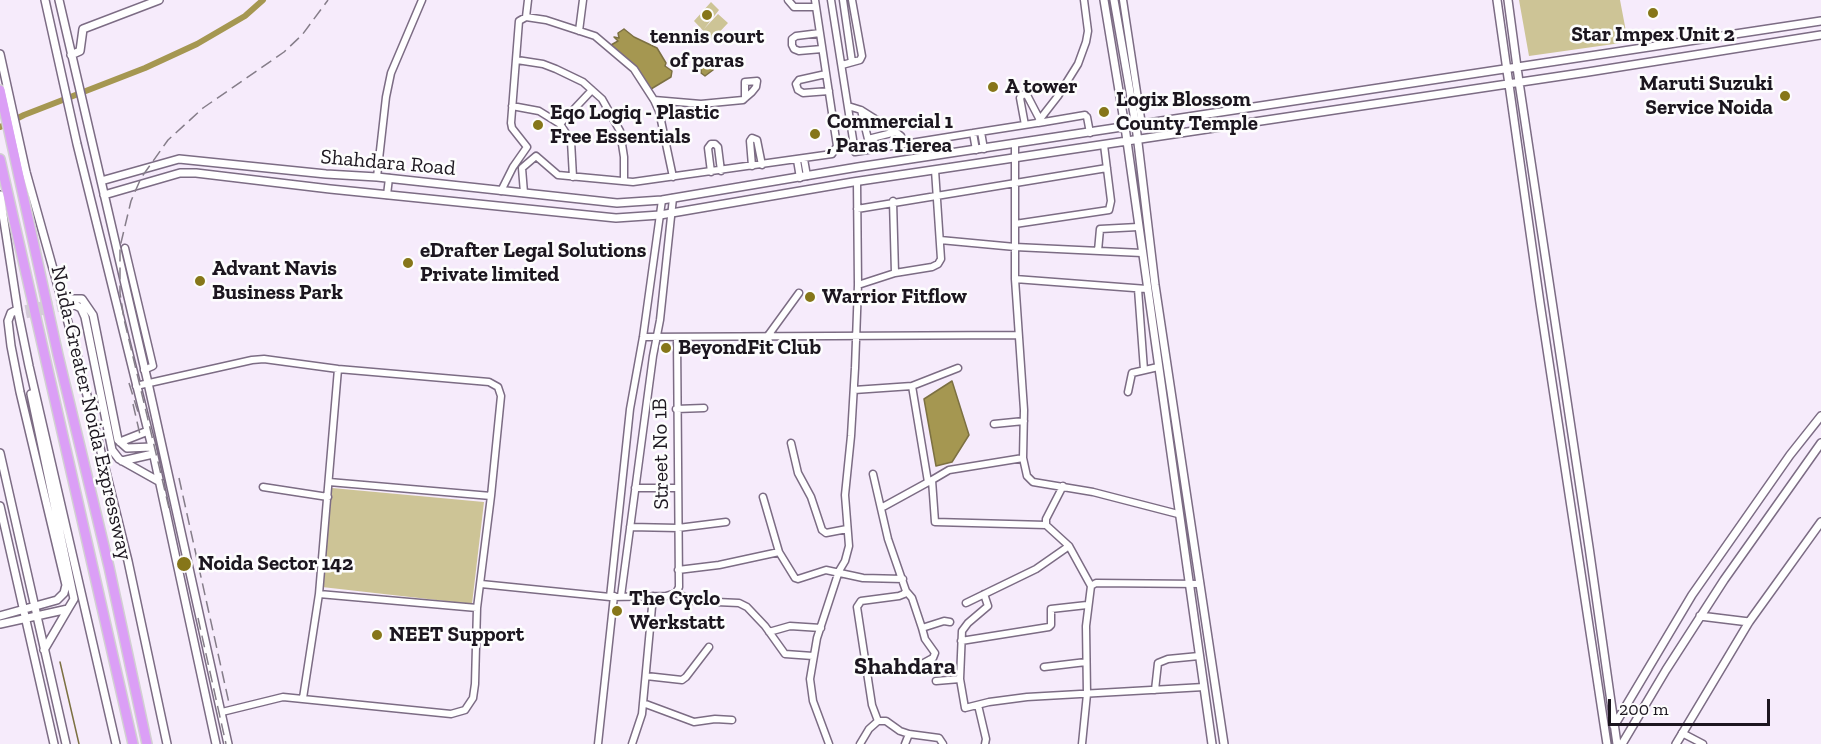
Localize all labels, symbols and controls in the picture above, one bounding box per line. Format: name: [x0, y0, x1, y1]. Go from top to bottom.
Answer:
marker: Star Impex Unit 2: [1646, 6, 1660, 20]
marker: tennis court of paras: [700, 8, 714, 22]
place label: Star Impex Unit 2: [1571, 22, 1735, 48]
place label: tennis court of paras: [650, 24, 764, 74]
place label: Maruti Suzuki Service Noida: [1639, 71, 1773, 121]
place label: A tower: [1005, 74, 1078, 100]
marker: A tower: [986, 80, 1000, 94]
place label: Logix Blossom County Temple: [1116, 87, 1258, 137]
marker: Maruti Suzuki Service Noida: [1778, 89, 1792, 103]
place label: Eqo Logiq - Plastic Free Essentials: [550, 100, 719, 150]
marker: Logix Blossom County Temple: [1097, 105, 1111, 119]
place label: Commercial 1 , Paras Tierea: [827, 109, 953, 159]
marker: Eqo Logiq - Plastic Free Essentials: [531, 118, 545, 132]
marker: Commercial 1 , Paras Tierea: [808, 127, 822, 141]
street label: Shahdara Road: [319, 145, 457, 181]
place label: eDrafter Legal Solutions Private limited: [420, 238, 646, 288]
place label: Advant Navis Business Park: [212, 256, 343, 306]
marker: eDrafter Legal Solutions Private limited: [401, 256, 415, 270]
street label: Noida-Greater Noida Expressway: [45, 263, 137, 563]
marker: Advant Navis Business Park: [193, 274, 207, 288]
place label: Warrior Fitflow: [822, 284, 967, 310]
marker: Warrior Fitflow: [803, 290, 817, 304]
place label: BeyondFit Club: [678, 335, 821, 361]
marker: BeyondFit Club: [659, 341, 673, 355]
street label: Street No 1B: [647, 398, 675, 510]
place label: Noida Sector 142: [198, 551, 353, 577]
marker: Noida Sector 142: [175, 555, 193, 573]
place label: The Cyclo Werkstatt: [629, 586, 725, 636]
marker: The Cyclo Werkstatt: [610, 604, 624, 618]
place label: NEET Support: [389, 622, 524, 648]
marker: NEET Support: [370, 628, 384, 642]
district label: Shahdara: [854, 653, 956, 681]
scale bar: [1611, 687, 1773, 725]
text: 200 m: [1619, 698, 1669, 720]

